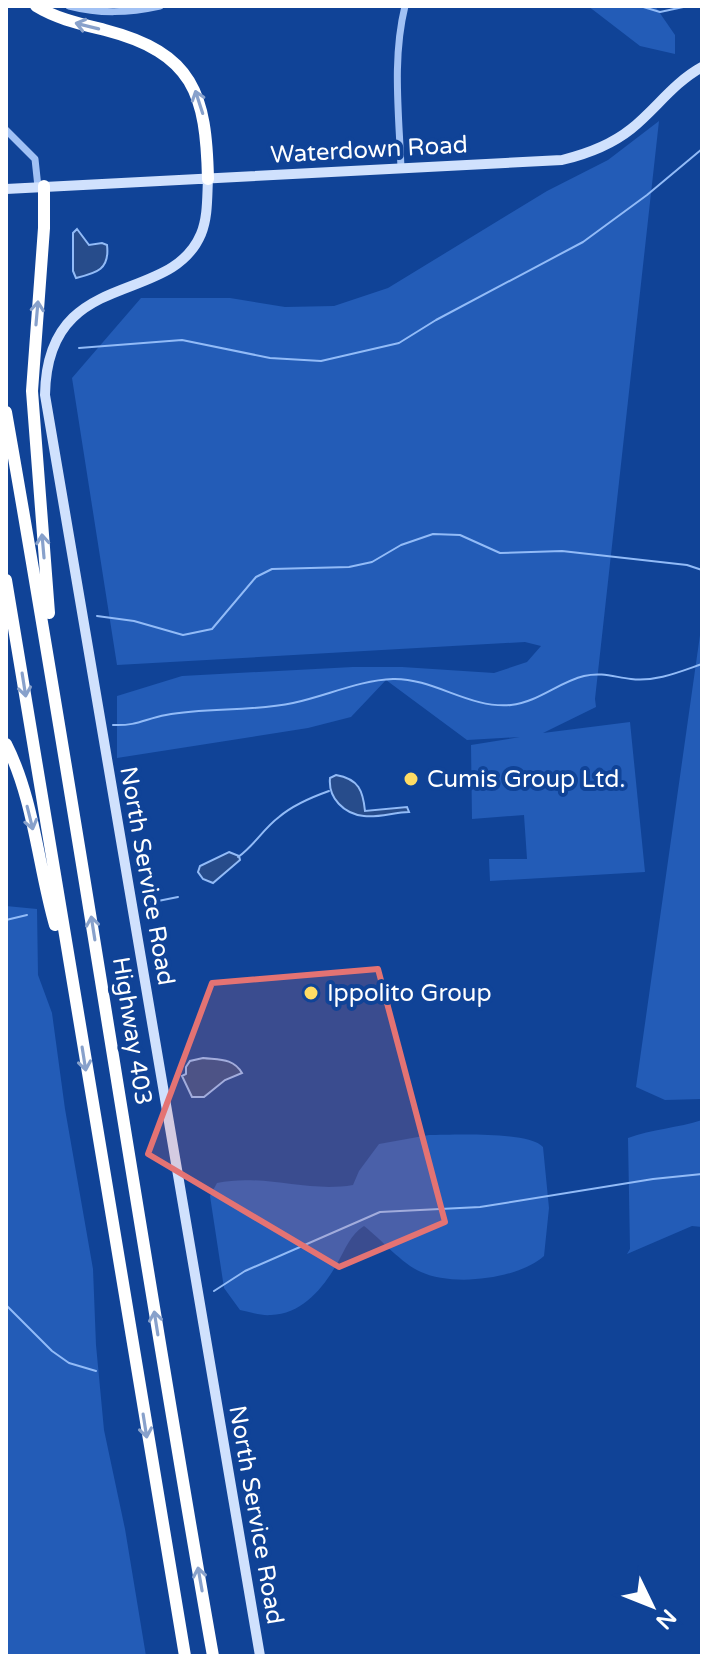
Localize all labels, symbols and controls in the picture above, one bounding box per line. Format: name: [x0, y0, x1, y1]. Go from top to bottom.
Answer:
one-way arrow: [75, 17, 100, 32]
one-way arrow: [190, 90, 205, 115]
street label: Waterdown Road: [270, 130, 468, 170]
one-way arrow: [29, 300, 44, 327]
one-way arrow: [36, 533, 51, 560]
one-way arrow: [17, 671, 32, 697]
street label: North Service Road: [113, 764, 181, 988]
place label: Cumis Group Ltd.: [427, 765, 626, 794]
marker: Cumis Group Ltd.: [402, 770, 420, 788]
one-way arrow: [23, 804, 38, 830]
one-way arrow: [85, 916, 100, 941]
street label: Highway 403: [106, 955, 158, 1107]
place label: Ippolito Group: [327, 979, 492, 1008]
marker: Ippolito Group: [302, 984, 320, 1002]
one-way arrow: [77, 1046, 92, 1072]
one-way arrow: [148, 1311, 163, 1336]
street label: North Service Road: [222, 1403, 290, 1627]
one-way arrow: [138, 1413, 153, 1438]
north arrow: [612, 1566, 692, 1646]
one-way arrow: [191, 1567, 206, 1592]
text: N: [650, 1604, 681, 1634]

